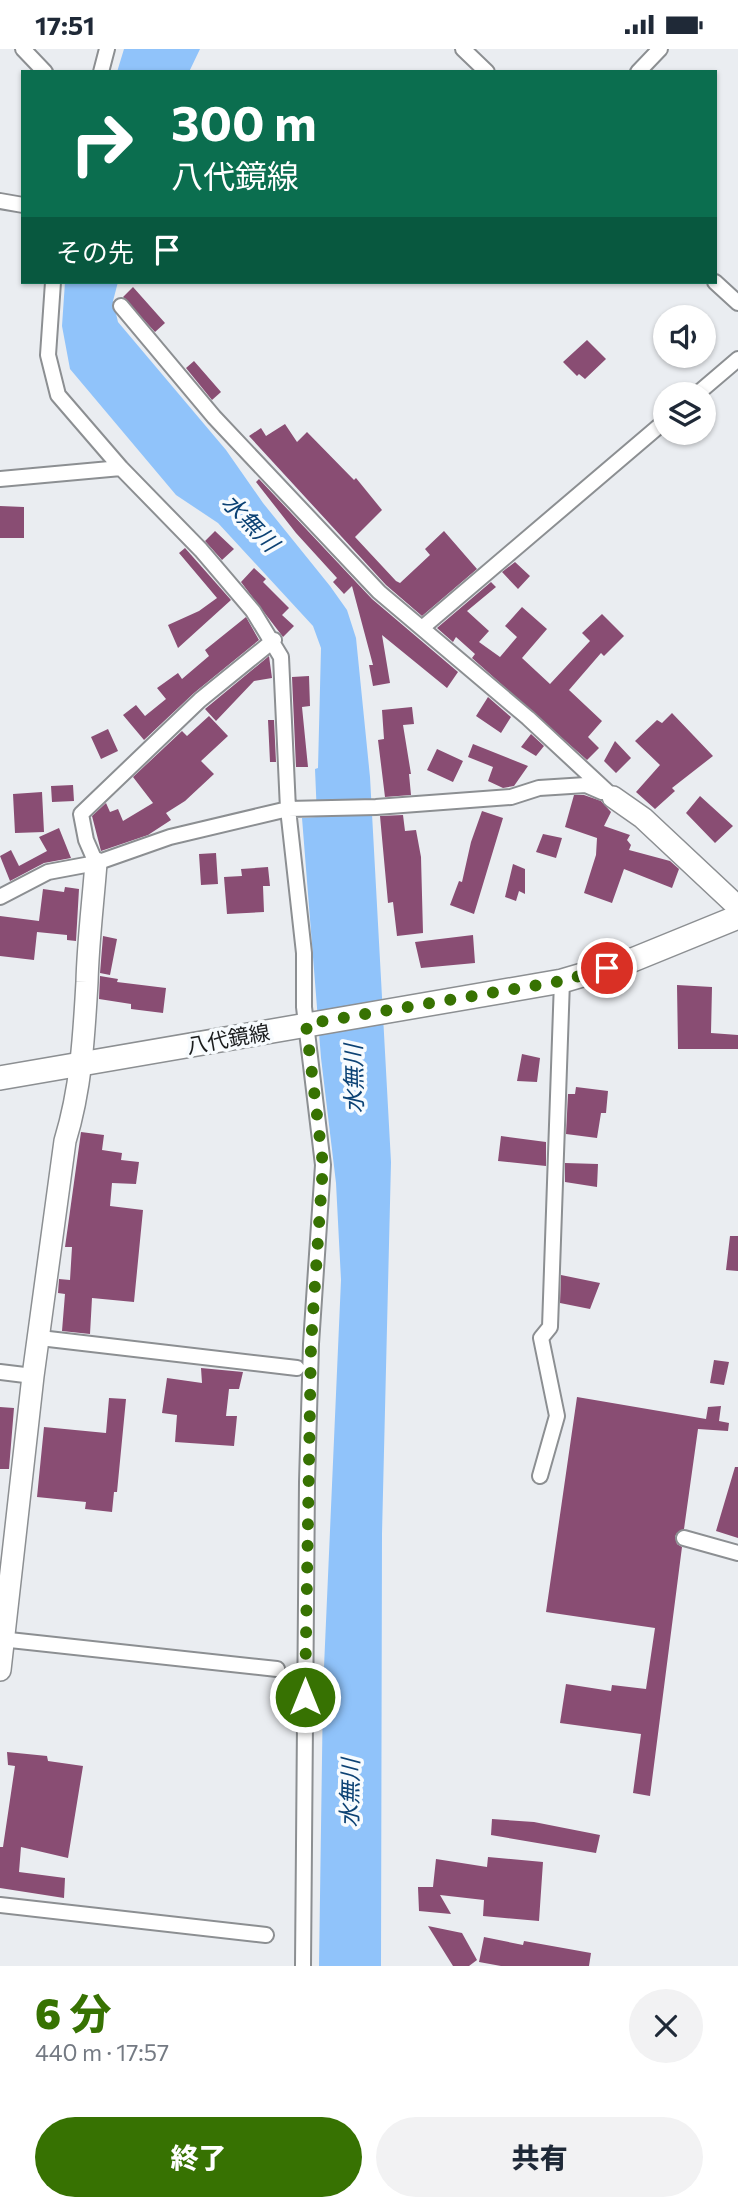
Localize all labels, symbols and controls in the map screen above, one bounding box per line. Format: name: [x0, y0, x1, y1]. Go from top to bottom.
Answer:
text: 17:51: [35, 9, 95, 40]
text: 300 m: [171, 91, 317, 151]
icon: right: [56, 98, 147, 189]
text: 八代鏡線: [171, 155, 299, 195]
icon: arrive: [148, 231, 186, 269]
text: その先: [56, 236, 134, 267]
map controls: [653, 305, 716, 445]
button: sound: [653, 305, 716, 368]
button: layers: [653, 382, 716, 445]
water label: 水無川: [217, 487, 287, 559]
pin: [577, 938, 637, 998]
icon: arrive: [588, 949, 626, 987]
street label: 八代鏡線: [184, 1018, 272, 1058]
water label: 水無川: [338, 1041, 368, 1114]
position arrow: [268, 1660, 342, 1734]
water label: 水無川: [334, 1755, 364, 1828]
text: 6 分: [35, 1986, 111, 2038]
button: close: [629, 1989, 703, 2063]
text: 440 m · 17:57: [35, 2038, 169, 2066]
button: 終了: [35, 2117, 362, 2197]
button: 共有: [376, 2117, 703, 2197]

